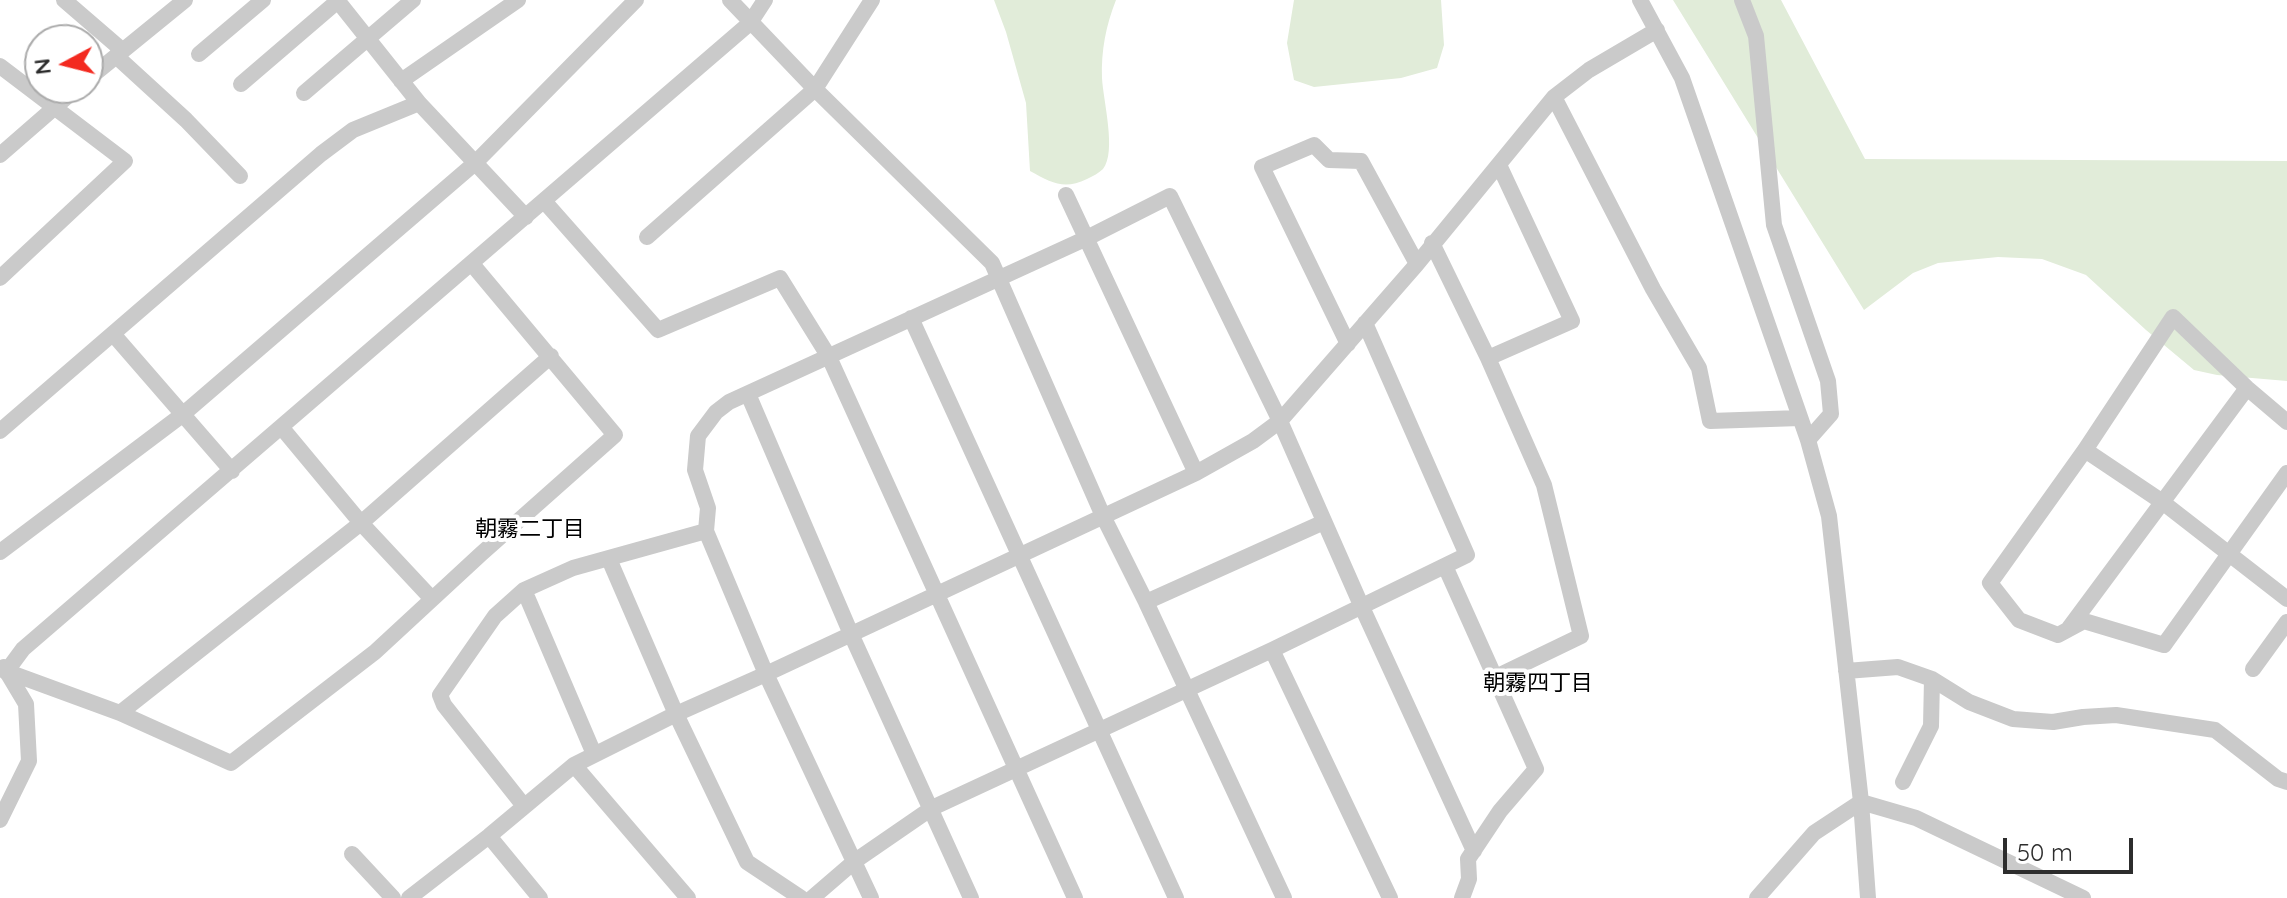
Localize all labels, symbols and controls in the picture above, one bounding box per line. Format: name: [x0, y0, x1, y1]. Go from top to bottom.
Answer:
north arrow: [24, 24, 104, 104]
text: N: [27, 57, 57, 76]
district label: 朝霧二丁目: [475, 516, 585, 542]
district label: 朝霧四丁目: [1483, 670, 1593, 696]
scale bar: [2007, 822, 2137, 872]
text: 50 m: [2017, 837, 2073, 867]

